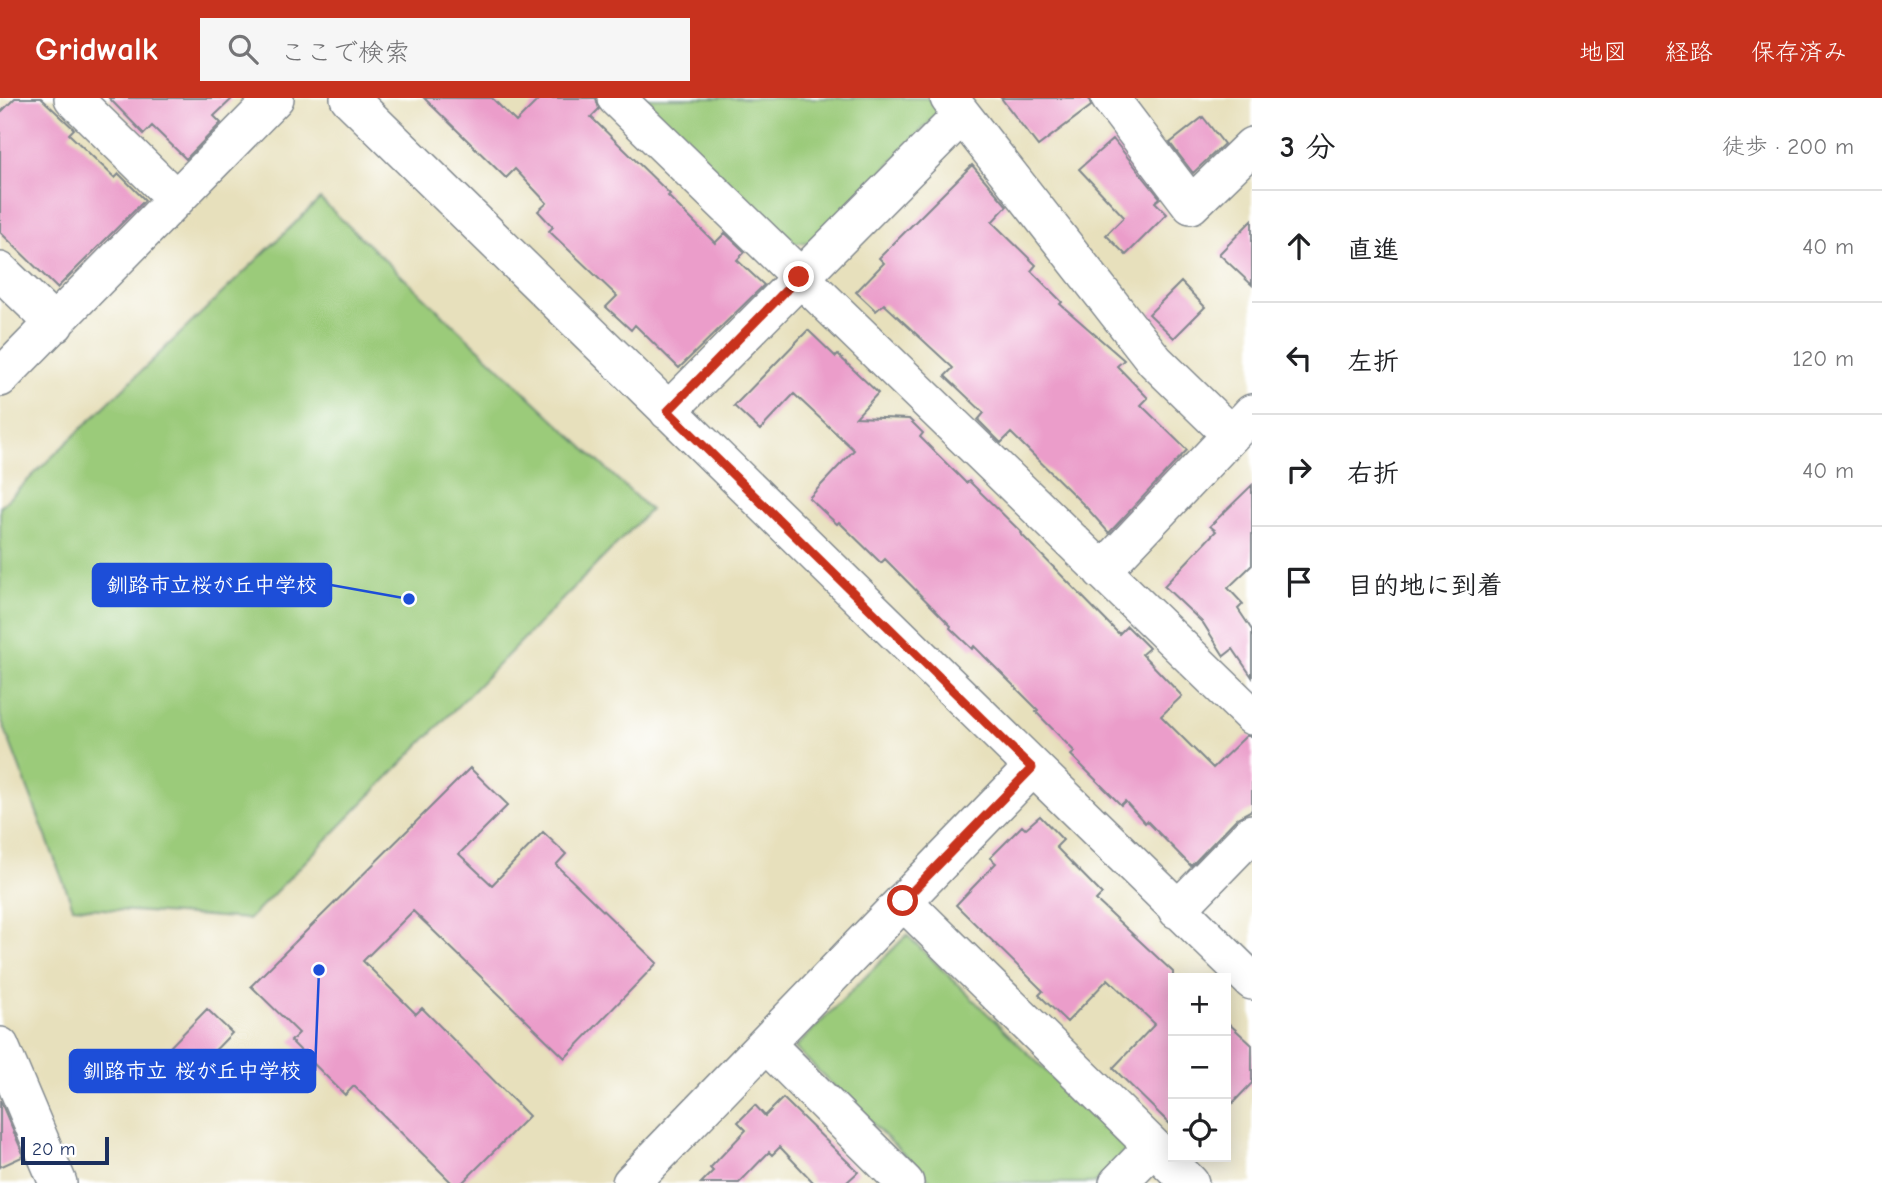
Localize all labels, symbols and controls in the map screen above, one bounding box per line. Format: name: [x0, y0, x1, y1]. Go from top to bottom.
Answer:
search box: [200, 18, 690, 81]
text: Gridwalk: [35, 30, 158, 68]
icon: search: [224, 30, 262, 68]
text: ここで検索: [280, 38, 410, 68]
text: 地図: [1579, 38, 1627, 66]
text: 経路: [1665, 38, 1713, 66]
text: 保存済み: [1751, 38, 1847, 66]
text: 3 分: [1280, 130, 1335, 165]
text: 徒歩 · 200 m: [1722, 133, 1854, 160]
icon: ahead: [1280, 227, 1318, 265]
text: 40 m: [1802, 233, 1854, 260]
text: 直進: [1347, 235, 1399, 265]
route end: [783, 261, 814, 292]
icon: left: [1280, 339, 1318, 377]
text: 120 m: [1792, 345, 1854, 372]
text: 左折: [1347, 347, 1399, 377]
icon: right: [1280, 451, 1318, 489]
text: 40 m: [1802, 457, 1854, 484]
text: 右折: [1347, 459, 1399, 489]
icon: arrive: [1280, 563, 1318, 601]
callout: 釧路市立桜が丘中学校: [93, 564, 331, 606]
text: 目的地に到着: [1347, 571, 1503, 601]
text: 釧路市立桜が丘中学校: [107, 573, 317, 597]
route start: [887, 885, 918, 916]
map controls: [1168, 973, 1231, 1162]
button: +: [1168, 973, 1231, 1036]
button: −: [1168, 1036, 1231, 1099]
callout: 釧路市立 桜が丘中学校: [70, 1050, 315, 1092]
text: 釧路市立 桜が丘中学校: [83, 1059, 301, 1083]
button: locate: [1168, 1099, 1231, 1162]
scale bar: [21, 1134, 108, 1166]
text: 20 m: [32, 1138, 76, 1160]

